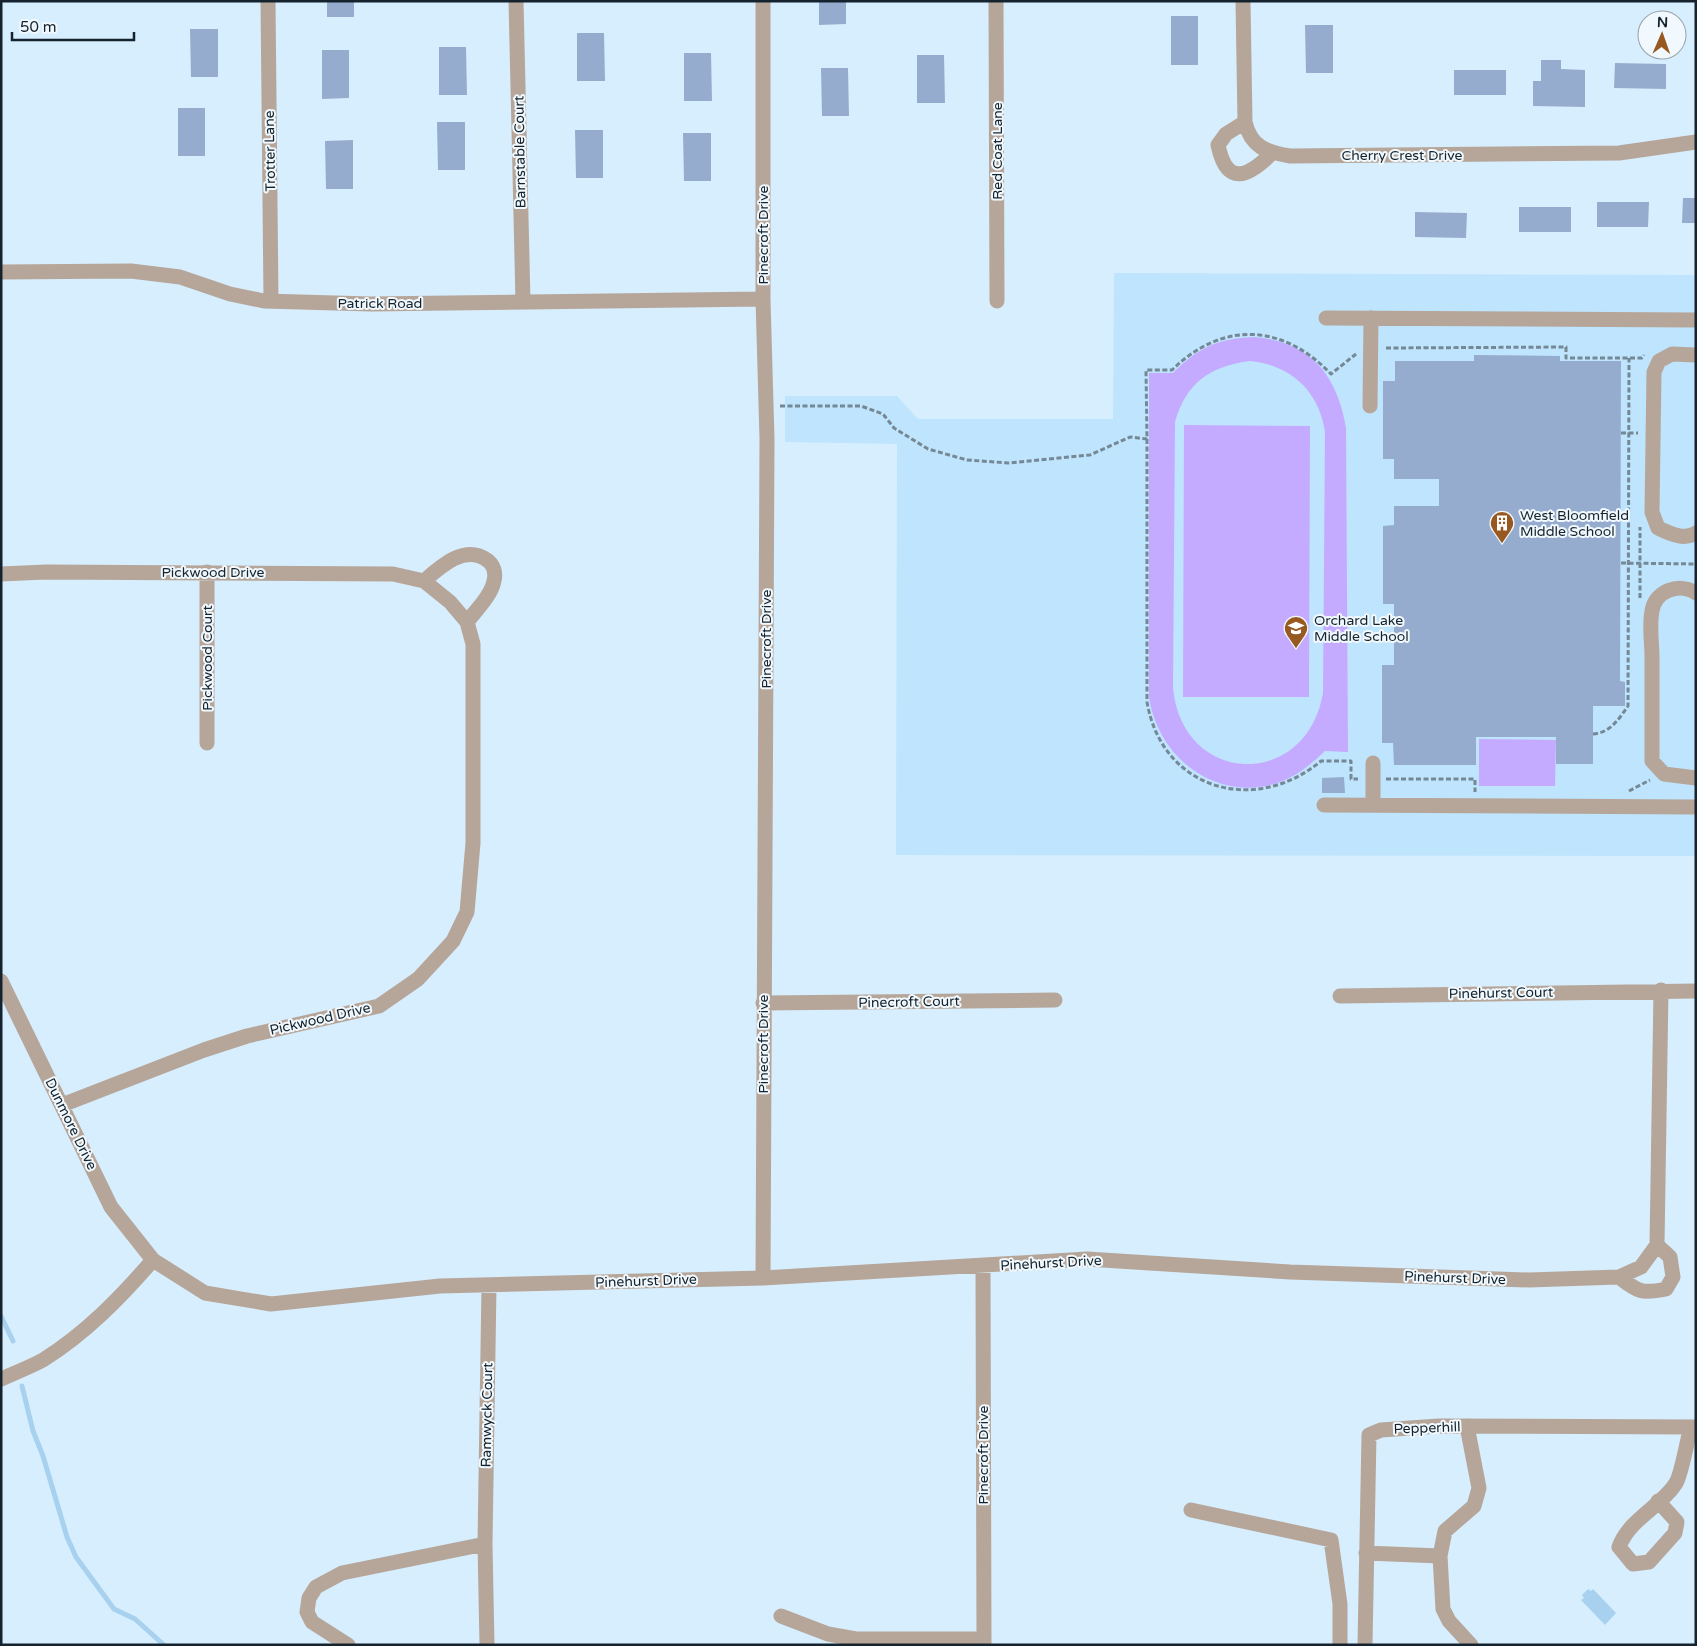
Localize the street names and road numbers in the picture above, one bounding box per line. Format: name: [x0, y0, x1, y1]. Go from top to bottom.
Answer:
street label: Barnstable Court: [511, 95, 529, 208]
street label: Red Coat Lane: [989, 102, 1006, 200]
street label: Trotter Lane: [261, 110, 279, 192]
street label: Cherry Crest Drive: [1342, 147, 1463, 164]
street label: Pinecroft Drive: [755, 185, 772, 284]
street label: Patrick Road: [338, 295, 422, 312]
street label: Pickwood Drive: [162, 564, 264, 581]
street label: Pinecroft Drive: [758, 589, 775, 688]
street label: Pickwood Court: [199, 605, 216, 711]
street label: Pinehurst Court: [1449, 984, 1554, 1002]
street label: Pinecroft Court: [858, 993, 961, 1011]
street label: Pinecroft Drive: [755, 994, 772, 1093]
street label: Pickwood Drive: [268, 999, 372, 1039]
street label: Dunmore Drive: [41, 1075, 101, 1173]
street label: Pinehurst Drive: [1000, 1252, 1102, 1274]
street label: Pinehurst Drive: [1404, 1268, 1506, 1288]
street label: Pinehurst Drive: [595, 1271, 697, 1291]
street label: Ramwyck Court: [478, 1362, 496, 1468]
street label: Pinecroft Drive: [975, 1405, 992, 1504]
street label: Pepperhill: [1393, 1418, 1461, 1438]

